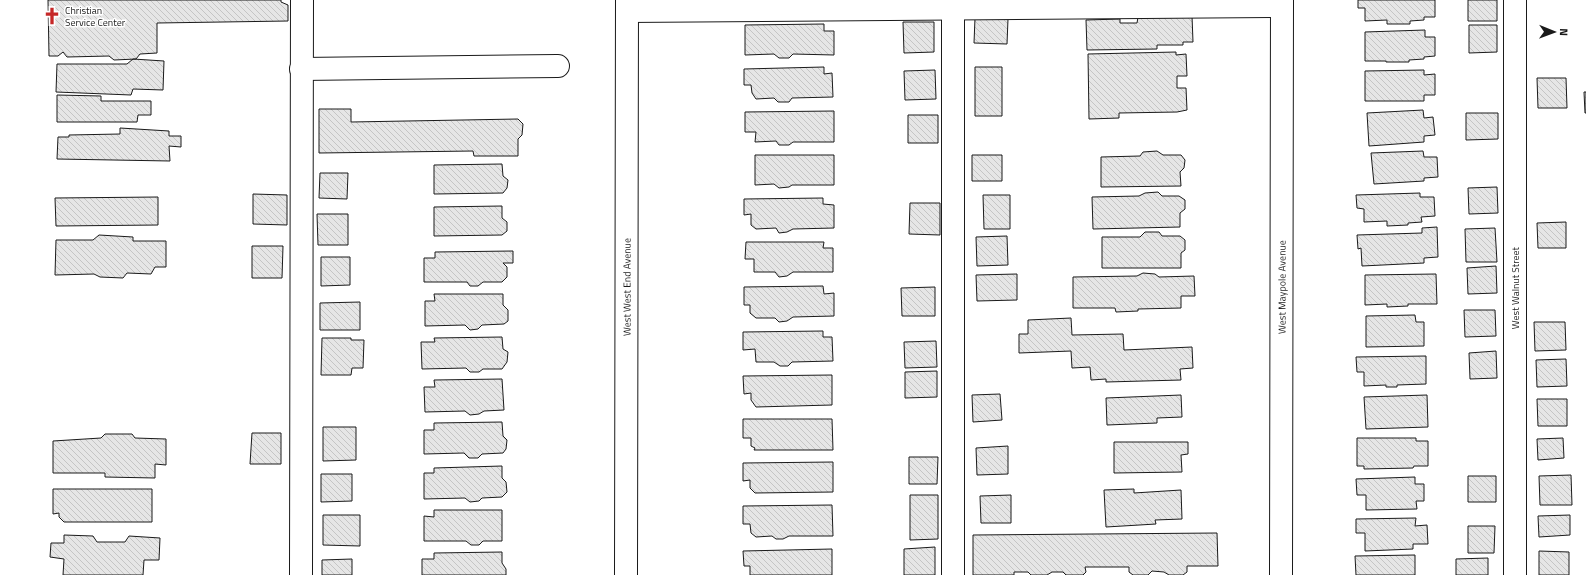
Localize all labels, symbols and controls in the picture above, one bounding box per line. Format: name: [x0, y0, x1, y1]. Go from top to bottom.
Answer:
place label: Christian Service Center: [65, 3, 126, 30]
church icon: Christian Service Center: [42, 6, 62, 26]
north arrow: [1534, 12, 1574, 52]
text: N: [1556, 28, 1572, 36]
street label: West West End Avenue: [619, 238, 634, 336]
street label: West Maypole Avenue: [1274, 240, 1289, 334]
street label: West Walnut Street: [1508, 246, 1523, 329]

